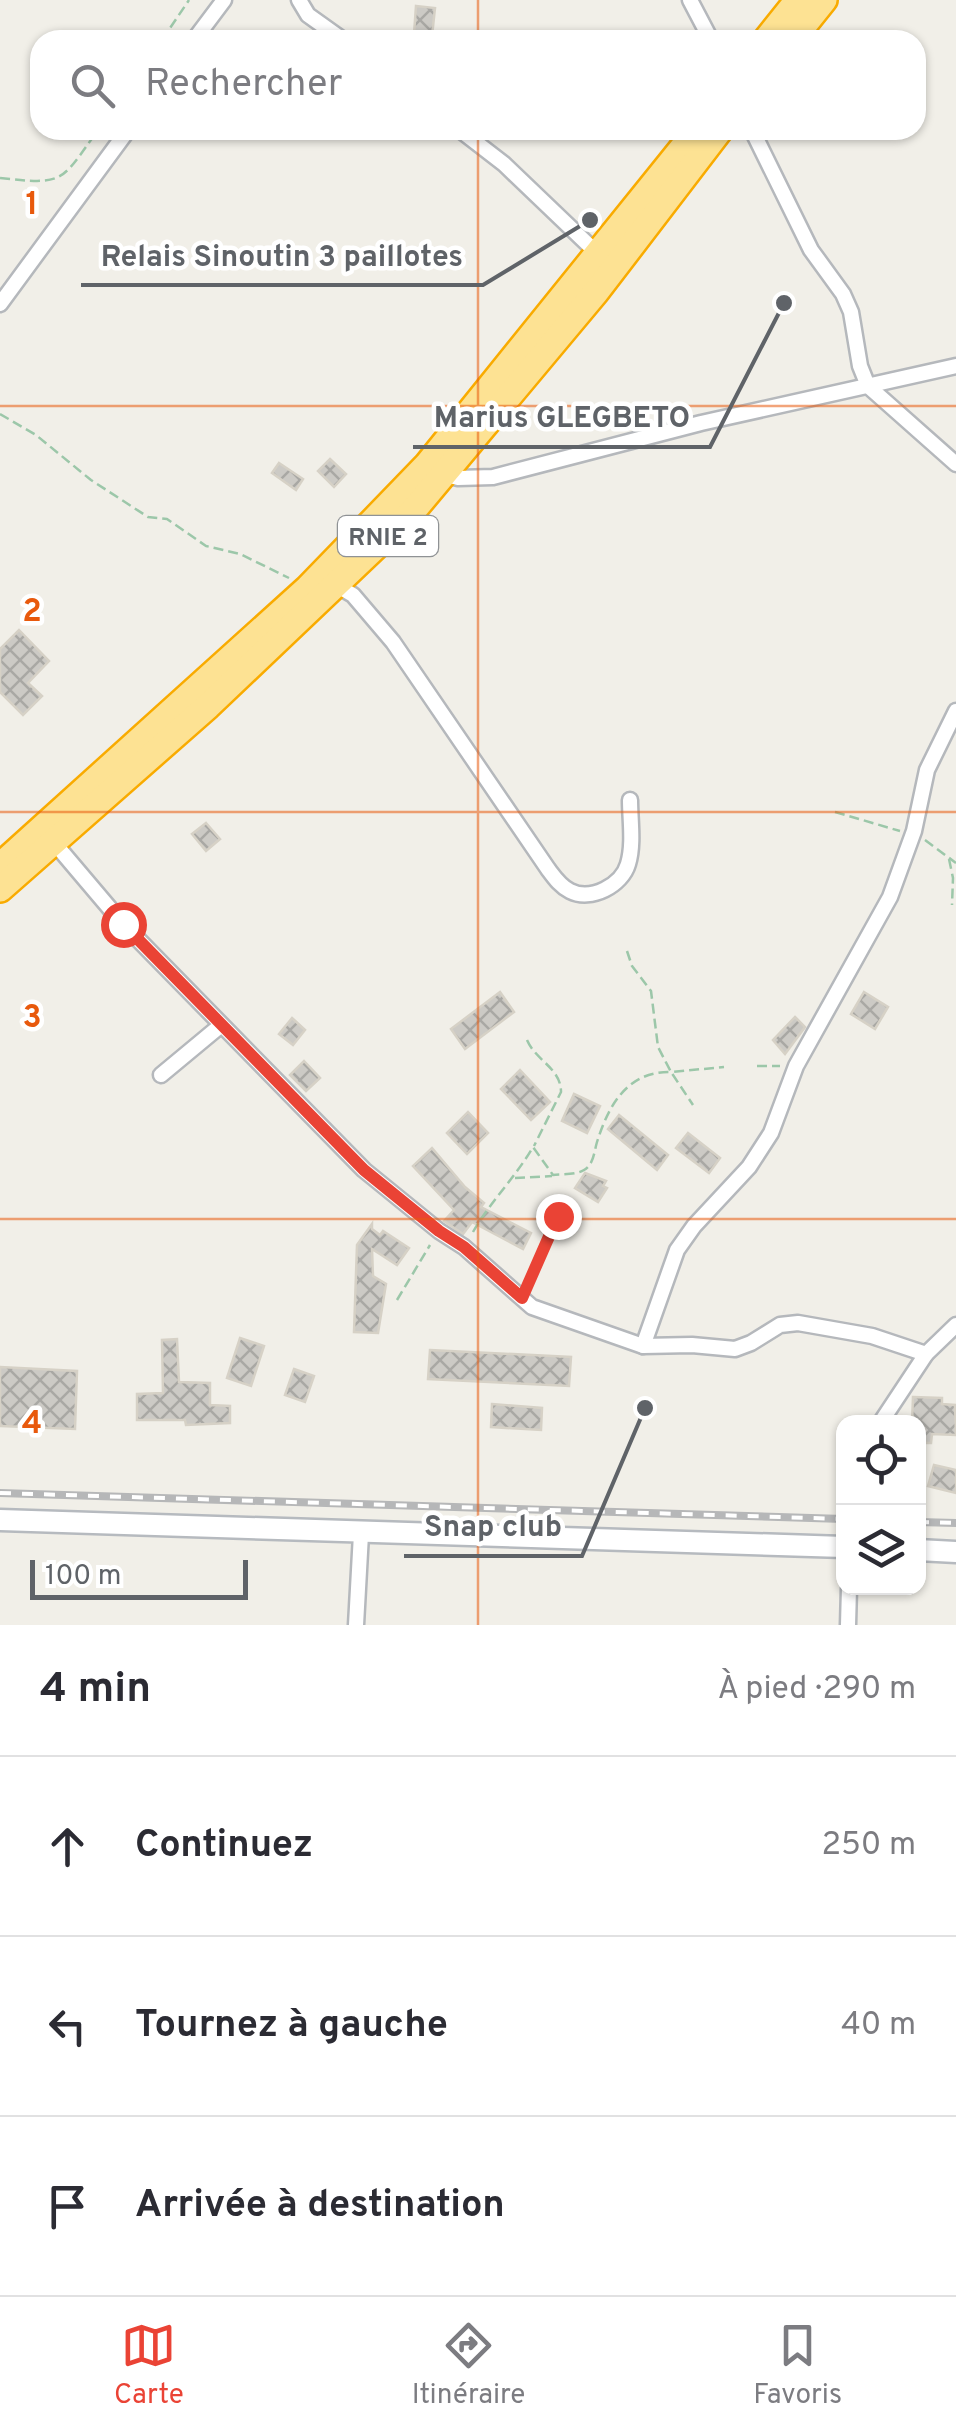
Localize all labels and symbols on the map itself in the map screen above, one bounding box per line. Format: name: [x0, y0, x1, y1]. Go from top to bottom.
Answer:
text: 1: [26, 186, 38, 226]
callout: Relais Sinoutin 3 paillotes: [81, 225, 483, 285]
text: Relais Sinoutin 3 paillotes: [101, 240, 463, 277]
callout: Marius GLEGBETO: [413, 387, 710, 447]
text: Marius GLEGBETO: [434, 401, 690, 438]
road number: RNIE 2: [338, 516, 438, 556]
text: 2: [22, 593, 42, 633]
route start: [101, 902, 147, 948]
text: 3: [22, 999, 42, 1039]
route end: [536, 1194, 582, 1240]
text: 4: [22, 1405, 42, 1445]
callout: Snap club: [404, 1496, 582, 1556]
text: Snap club: [424, 1510, 562, 1547]
scale bar: [30, 1555, 248, 1600]

